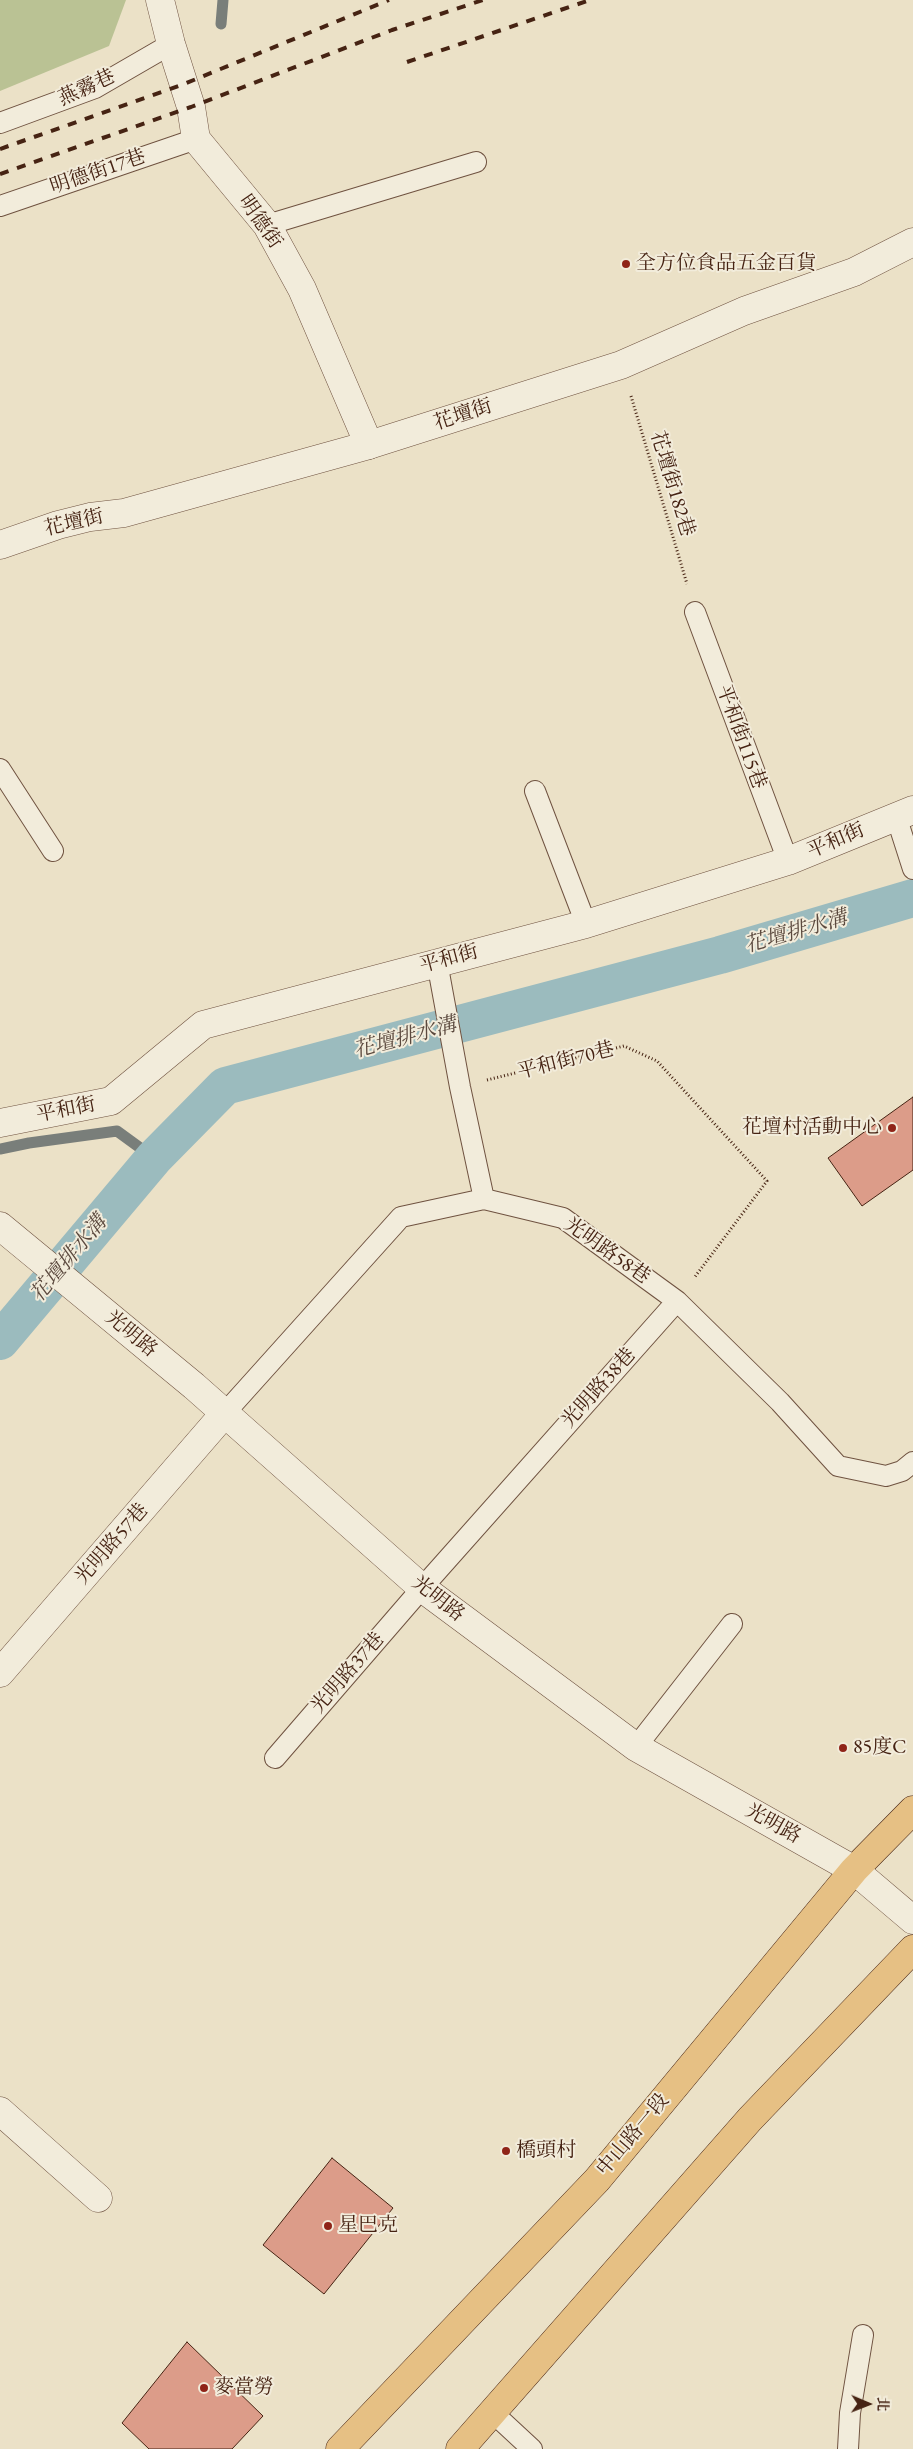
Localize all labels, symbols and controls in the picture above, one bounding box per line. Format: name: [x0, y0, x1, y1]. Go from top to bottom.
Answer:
street label: 燕霧巷: [55, 64, 119, 112]
street label: 明德街17巷: [47, 145, 149, 199]
street label: 明德街: [233, 191, 287, 253]
place label: 全方位食品五金百貨: [636, 252, 816, 276]
marker: 全方位食品五金百貨: [620, 258, 632, 270]
street label: 花壇街: [431, 394, 495, 436]
street label: 花壇街182巷: [645, 428, 699, 540]
street label: 花壇街: [42, 505, 106, 541]
street label: 平和街115巷: [711, 682, 771, 792]
street label: 平和街: [804, 818, 868, 864]
water label: 花壇排水溝: [742, 905, 850, 959]
street label: 平和街: [417, 940, 481, 978]
water label: 花壇排水溝: [351, 1012, 459, 1064]
street label: 平和街70巷: [515, 1037, 617, 1085]
street label: 平和街: [34, 1092, 98, 1128]
place label: 花壇村活動中心: [742, 1116, 882, 1140]
marker: 花壇村活動中心: [886, 1122, 898, 1134]
water label: 花壇排水溝: [26, 1211, 112, 1307]
street label: 光明路58巷: [559, 1213, 655, 1289]
street label: 光明路: [100, 1306, 162, 1362]
street label: 光明路38巷: [557, 1343, 641, 1433]
street label: 光明路57巷: [70, 1499, 154, 1589]
street label: 光明路: [407, 1571, 469, 1627]
street label: 光明路37巷: [306, 1628, 390, 1718]
place label: 85度C: [853, 1736, 906, 1760]
marker: 85度C: [837, 1742, 849, 1754]
street label: 光明路: [741, 1799, 805, 1849]
street label: 中山路一段: [592, 2089, 674, 2181]
place label: 橋頭村: [516, 2139, 576, 2163]
marker: 橋頭村: [500, 2145, 512, 2157]
place label: 星巴克: [338, 2214, 398, 2238]
marker: 星巴克: [322, 2220, 334, 2232]
place label: 麥當勞: [214, 2376, 274, 2400]
north arrow: [843, 2379, 893, 2429]
marker: 麥當勞: [198, 2382, 210, 2394]
text: 北: [874, 2397, 892, 2411]

